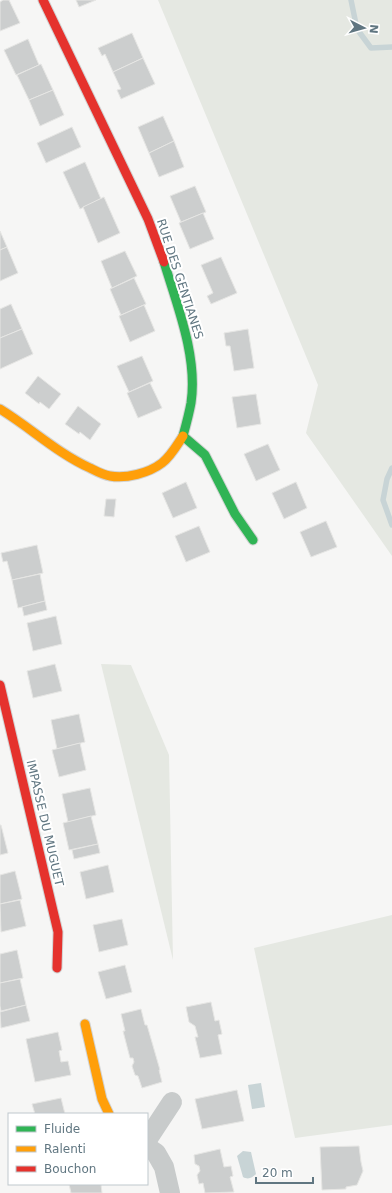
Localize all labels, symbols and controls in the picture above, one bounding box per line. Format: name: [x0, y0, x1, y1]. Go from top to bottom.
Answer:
north arrow: [344, 8, 384, 48]
text: N: [367, 24, 380, 34]
street label: RUE DES GENTIANES: [154, 217, 206, 341]
street label: IMPASSE DU MUGUET: [24, 758, 66, 888]
legend: [8, 1113, 148, 1185]
text: Fluide: [44, 1122, 80, 1136]
text: Ralenti: [44, 1142, 86, 1156]
scale bar: [256, 1159, 313, 1185]
text: Bouchon: [44, 1162, 96, 1176]
text: 20 m: [262, 1166, 293, 1180]

